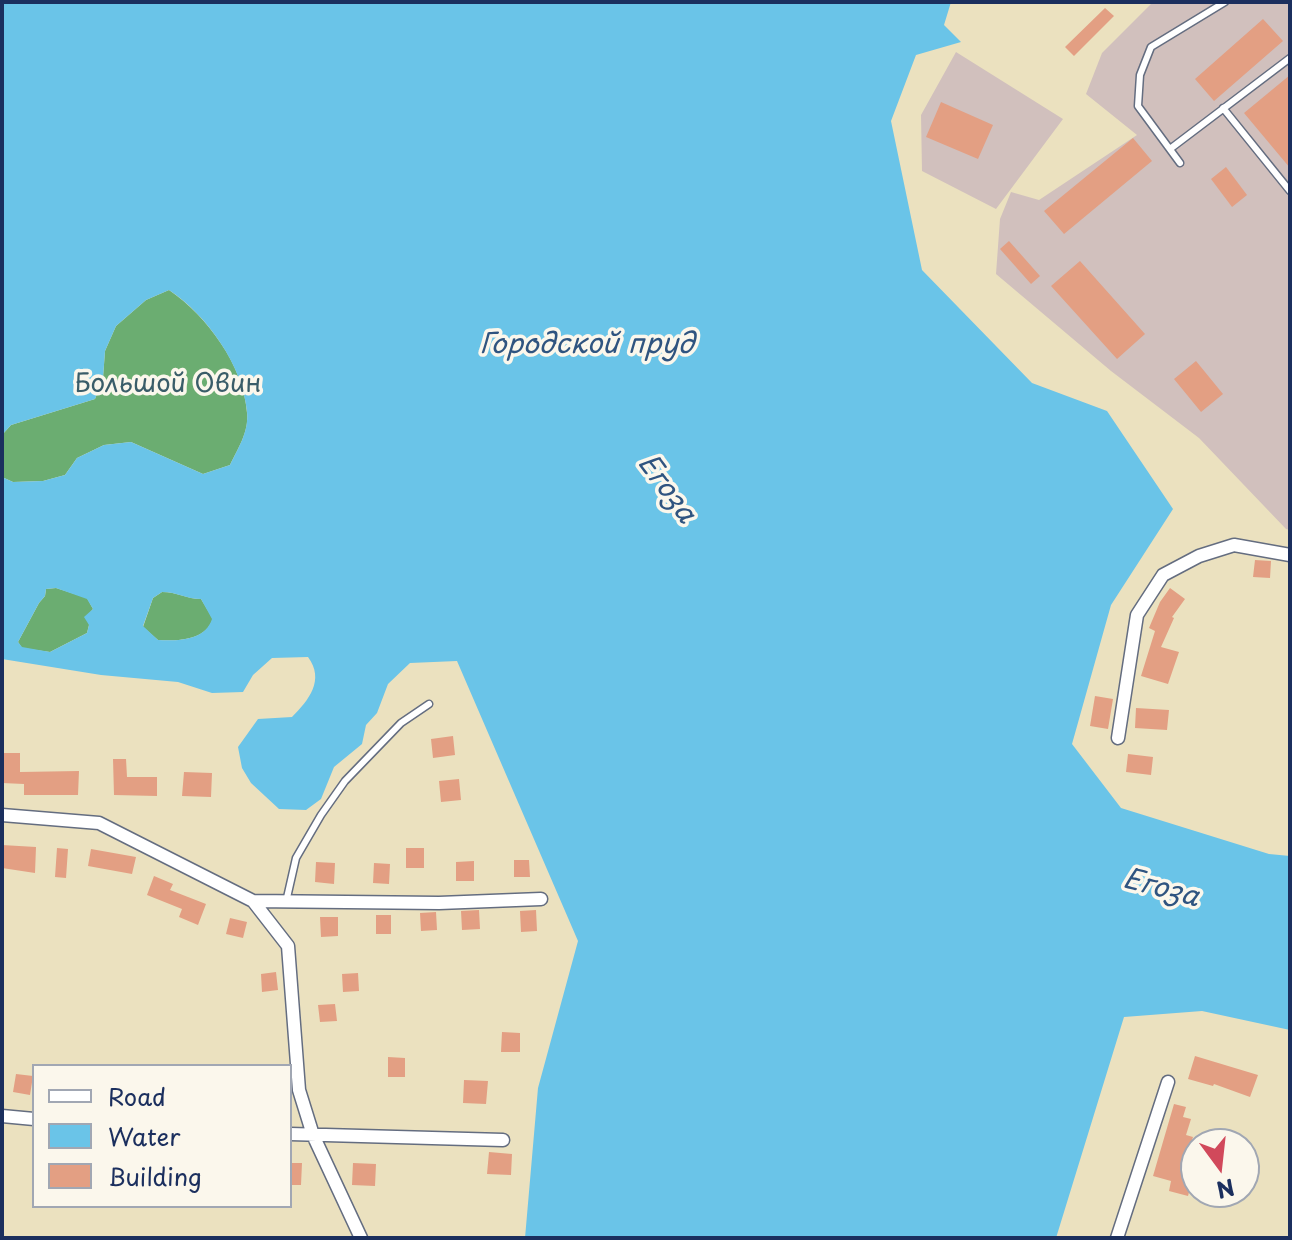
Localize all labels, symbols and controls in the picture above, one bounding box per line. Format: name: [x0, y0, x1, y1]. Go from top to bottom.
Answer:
water label: Городской пруд: [480, 328, 694, 362]
park label: Большой Овин: [75, 369, 261, 401]
water label: Егоза: [630, 448, 702, 530]
water label: Егоза: [1119, 863, 1203, 915]
legend: [32, 1064, 292, 1208]
text: Road: [108, 1078, 166, 1114]
text: Water: [108, 1118, 180, 1154]
north arrow: [1180, 1128, 1260, 1208]
text: Building: [108, 1158, 202, 1194]
text: N: [1213, 1172, 1239, 1208]

